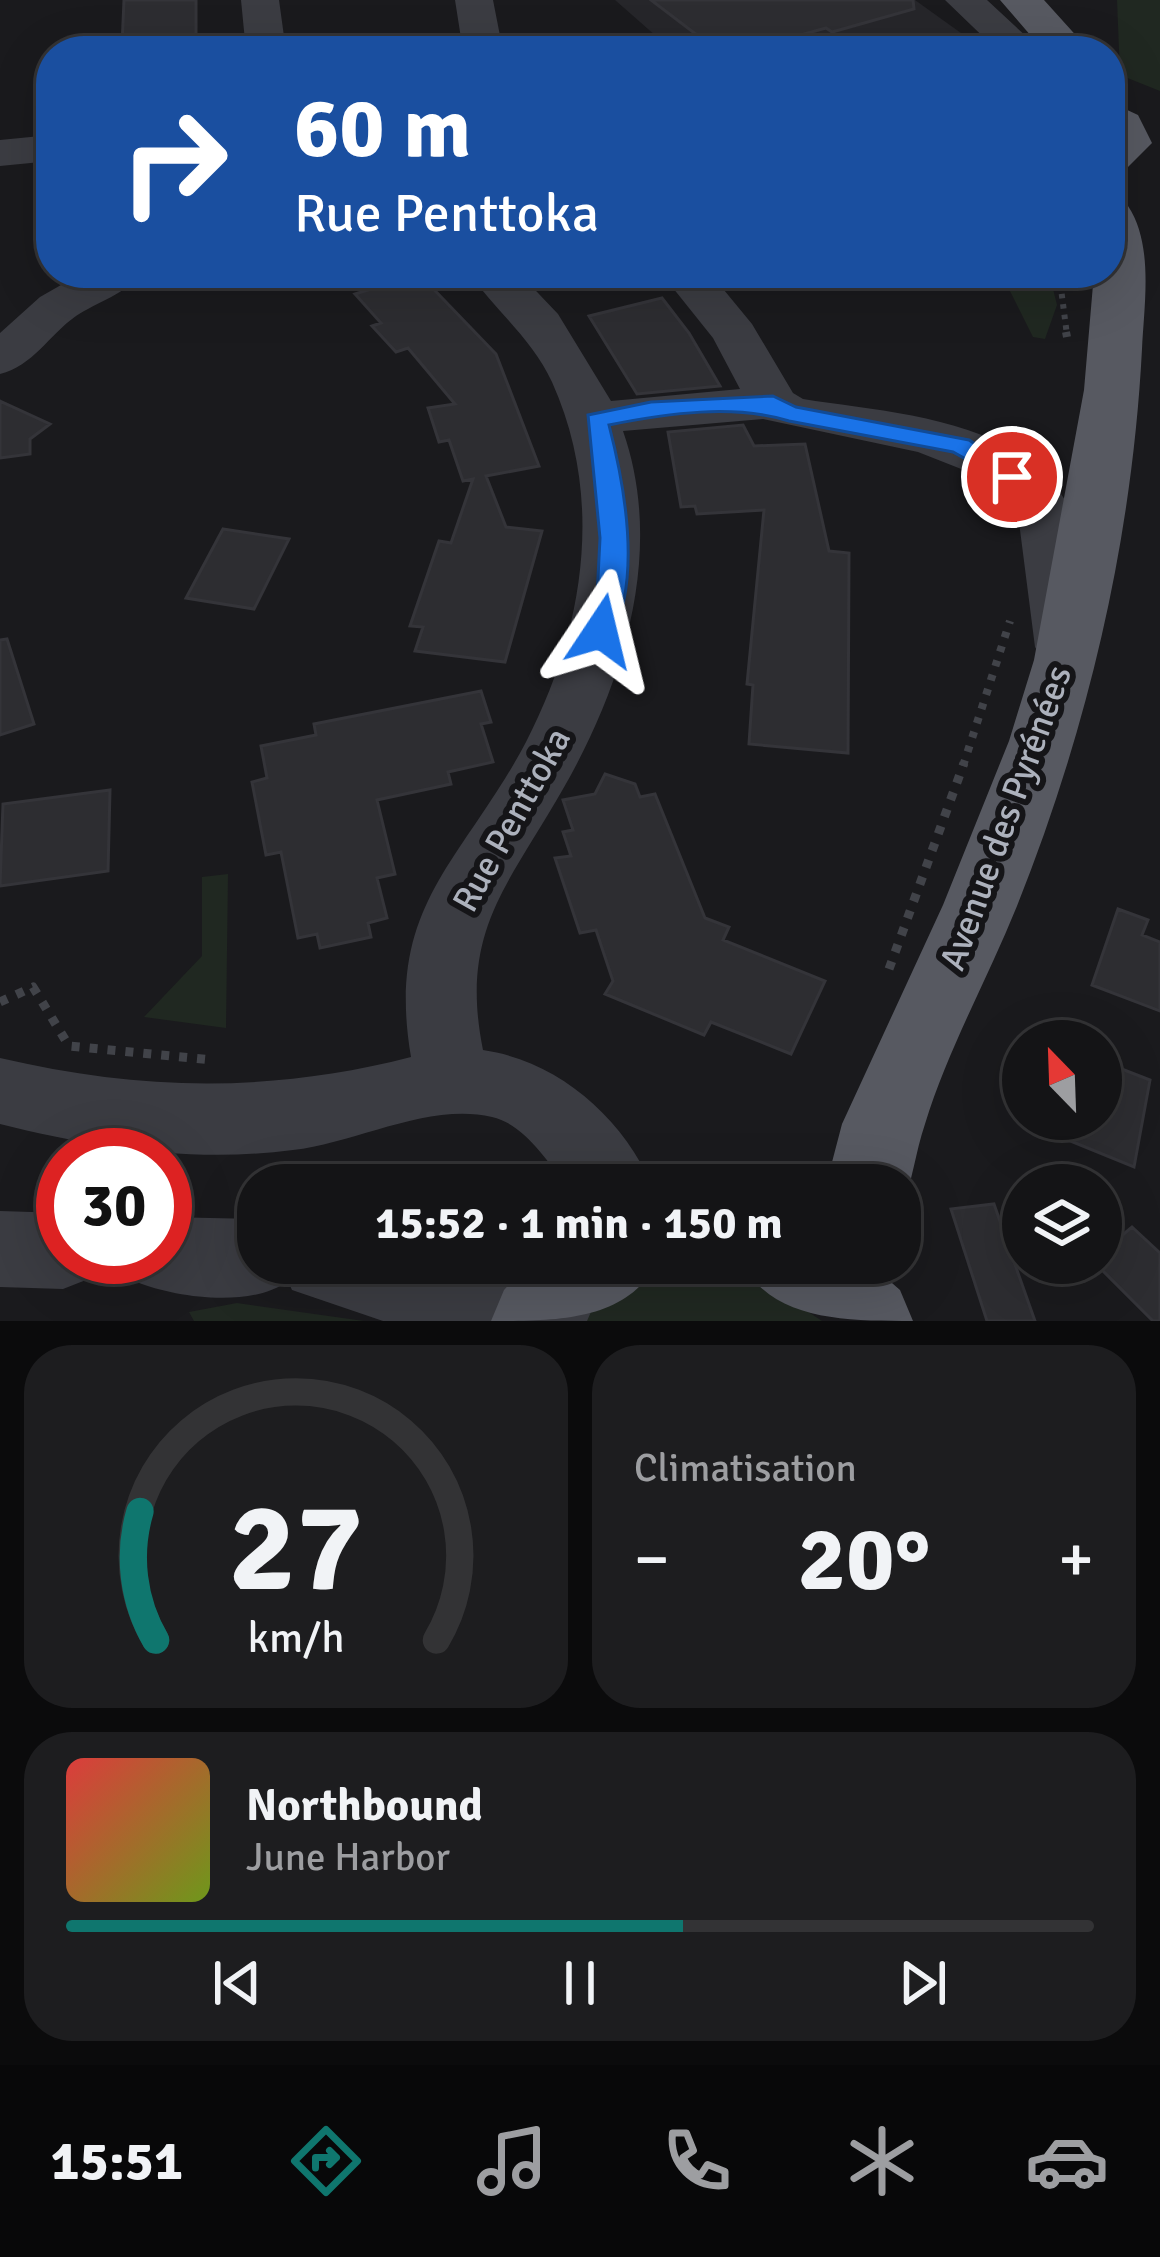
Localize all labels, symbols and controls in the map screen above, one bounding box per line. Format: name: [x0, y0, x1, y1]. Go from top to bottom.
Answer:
text: 60 m: [294, 77, 471, 181]
icon: right: [96, 84, 252, 240]
text: Rue Penttoka: [294, 180, 599, 247]
pin: [961, 426, 1063, 528]
icon: arrive: [979, 444, 1045, 510]
position arrow: [538, 568, 664, 694]
street label: Avenue des Pyrénées: [930, 660, 1082, 976]
street label: Rue Penttoka: [443, 720, 581, 920]
north arrow: [1002, 1020, 1122, 1140]
map controls: [1002, 1020, 1122, 1284]
speed limit sign: 30: [36, 1128, 192, 1284]
button: layers: [1002, 1164, 1122, 1284]
text: 15:52 · 1 min · 150 m: [375, 1196, 783, 1251]
text: Climatisation: [634, 1444, 857, 1492]
text: 27: [229, 1472, 363, 1625]
text: 20°: [797, 1504, 931, 1615]
text: −: [634, 1519, 670, 1600]
text: +: [1058, 1519, 1094, 1600]
text: km/h: [247, 1611, 345, 1664]
text: Northbound: [246, 1778, 483, 1833]
text: June Harbor: [246, 1833, 450, 1881]
icon: previous: [204, 1950, 270, 2016]
icon: pause: [547, 1950, 613, 2016]
icon: next: [890, 1950, 956, 2016]
icon: directions: [284, 2119, 368, 2203]
icon: music: [470, 2119, 554, 2203]
icon: phone: [655, 2119, 739, 2203]
icon: climate: [840, 2119, 924, 2203]
icon: car: [1025, 2119, 1109, 2203]
text: 15:51: [51, 2128, 183, 2195]

